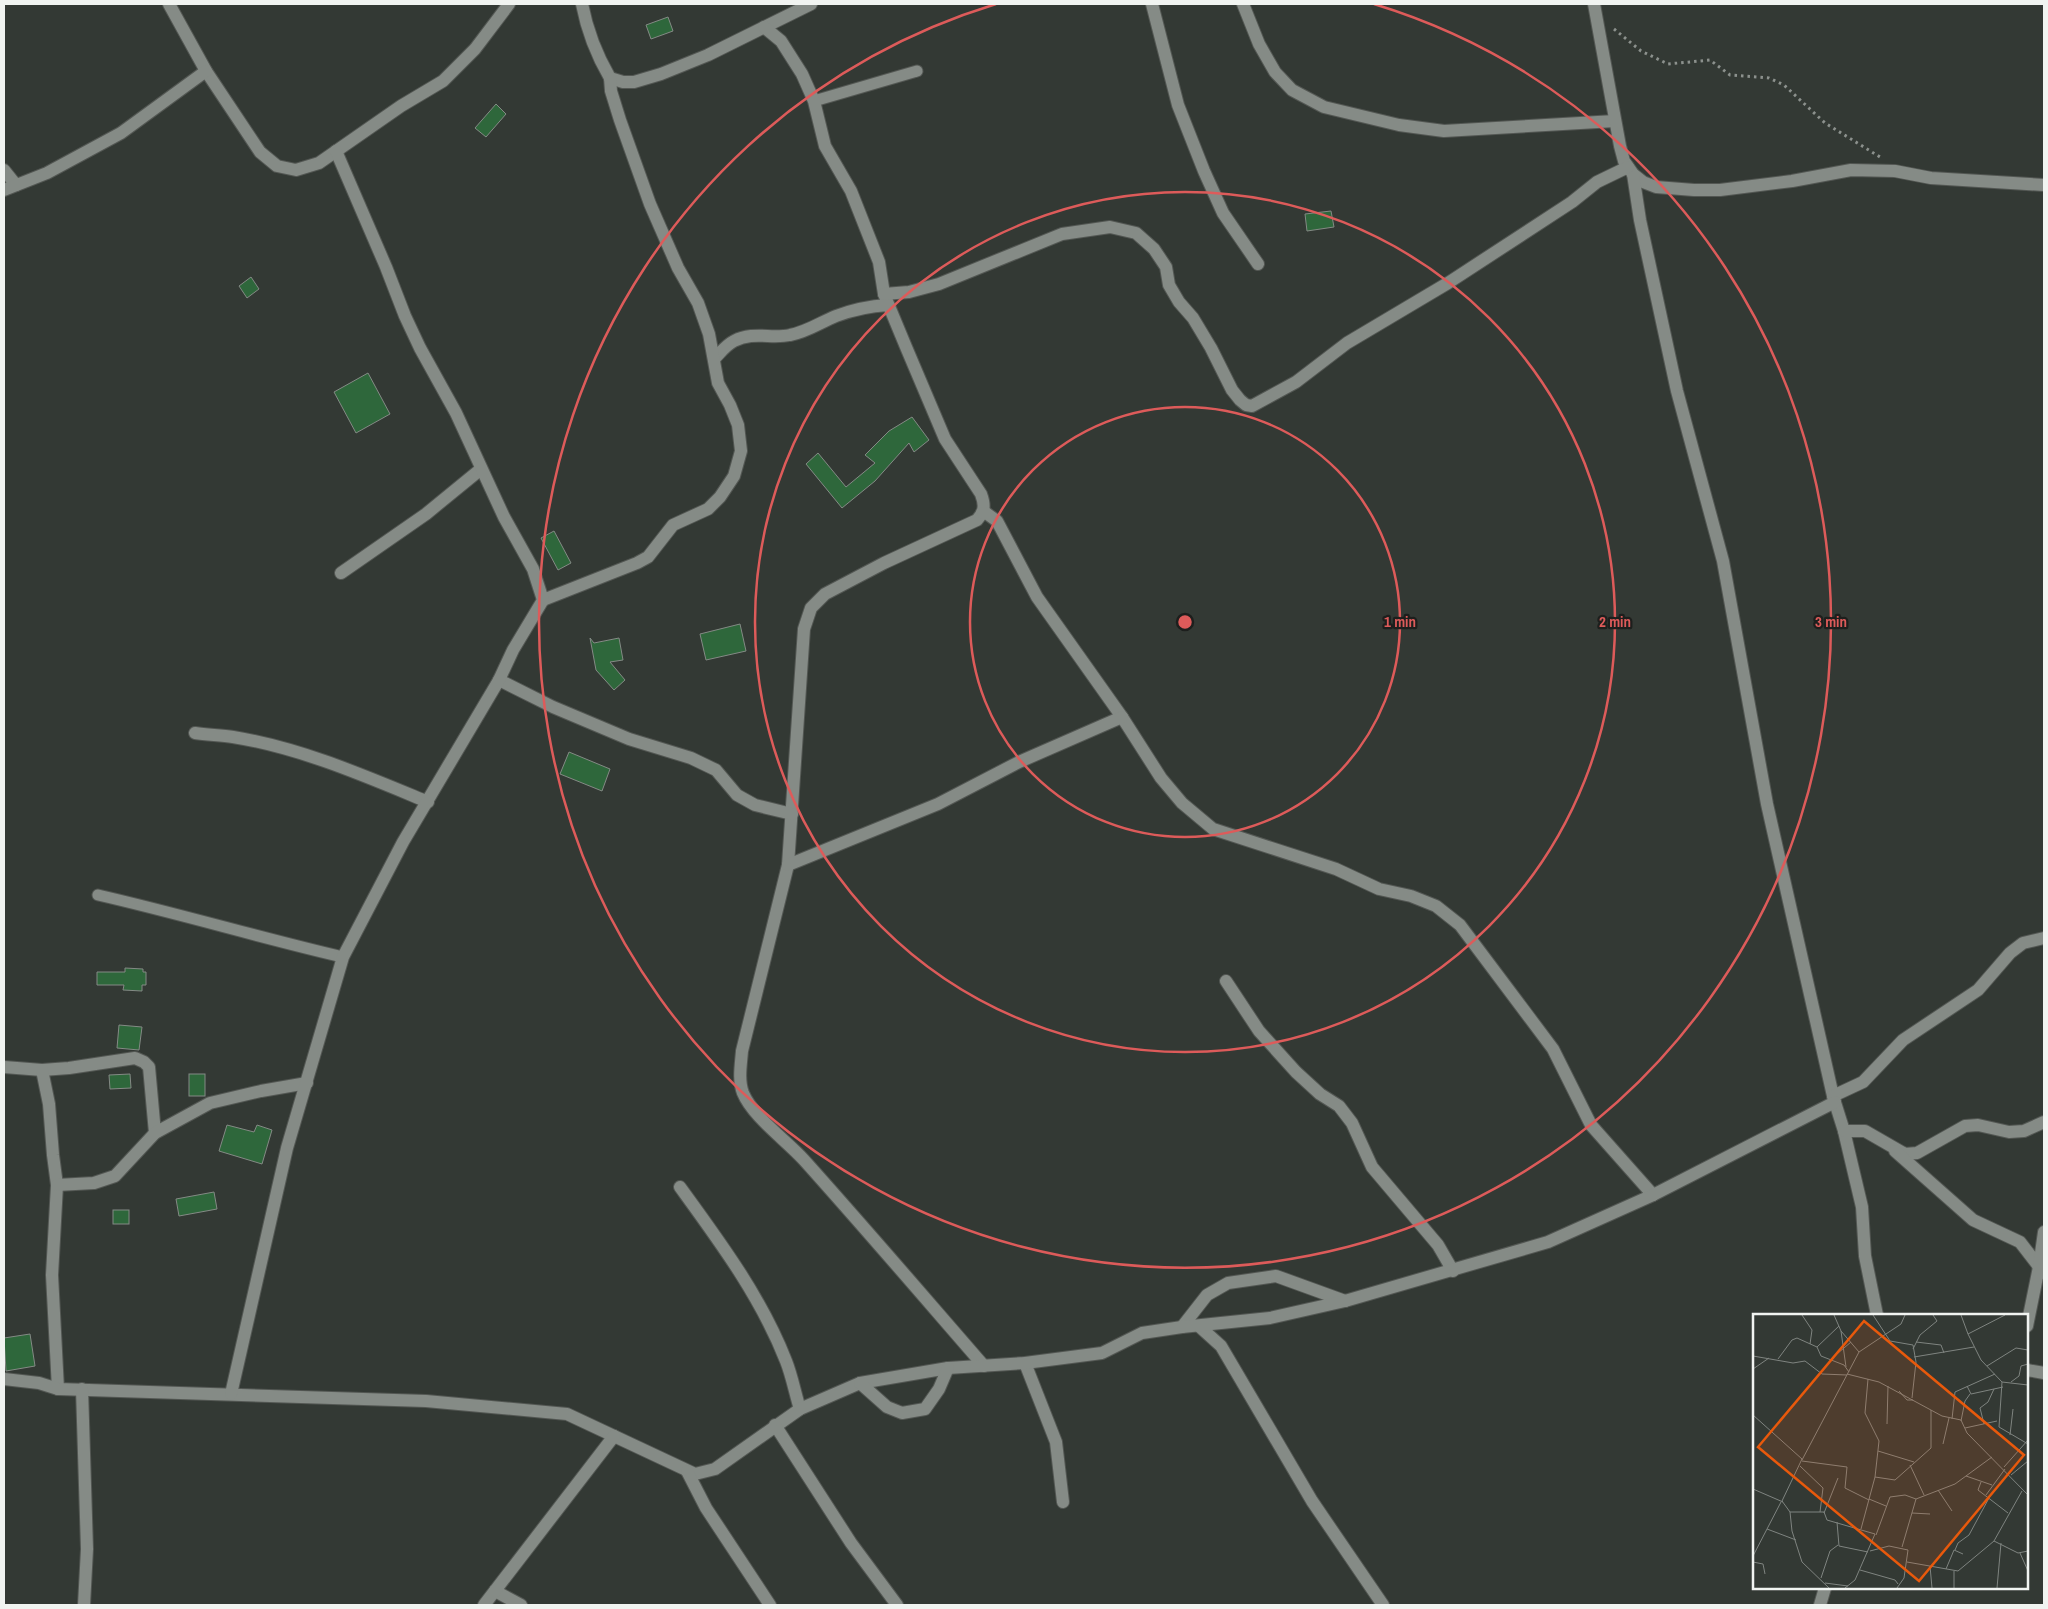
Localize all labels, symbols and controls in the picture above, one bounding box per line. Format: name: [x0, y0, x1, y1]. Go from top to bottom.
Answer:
text: 1 min: [1384, 611, 1416, 632]
text: 2 min: [1599, 611, 1631, 632]
text: 3 min: [1815, 611, 1847, 632]
centre of rings: [1176, 613, 1194, 631]
inset map: [1753, 1314, 2028, 1589]

